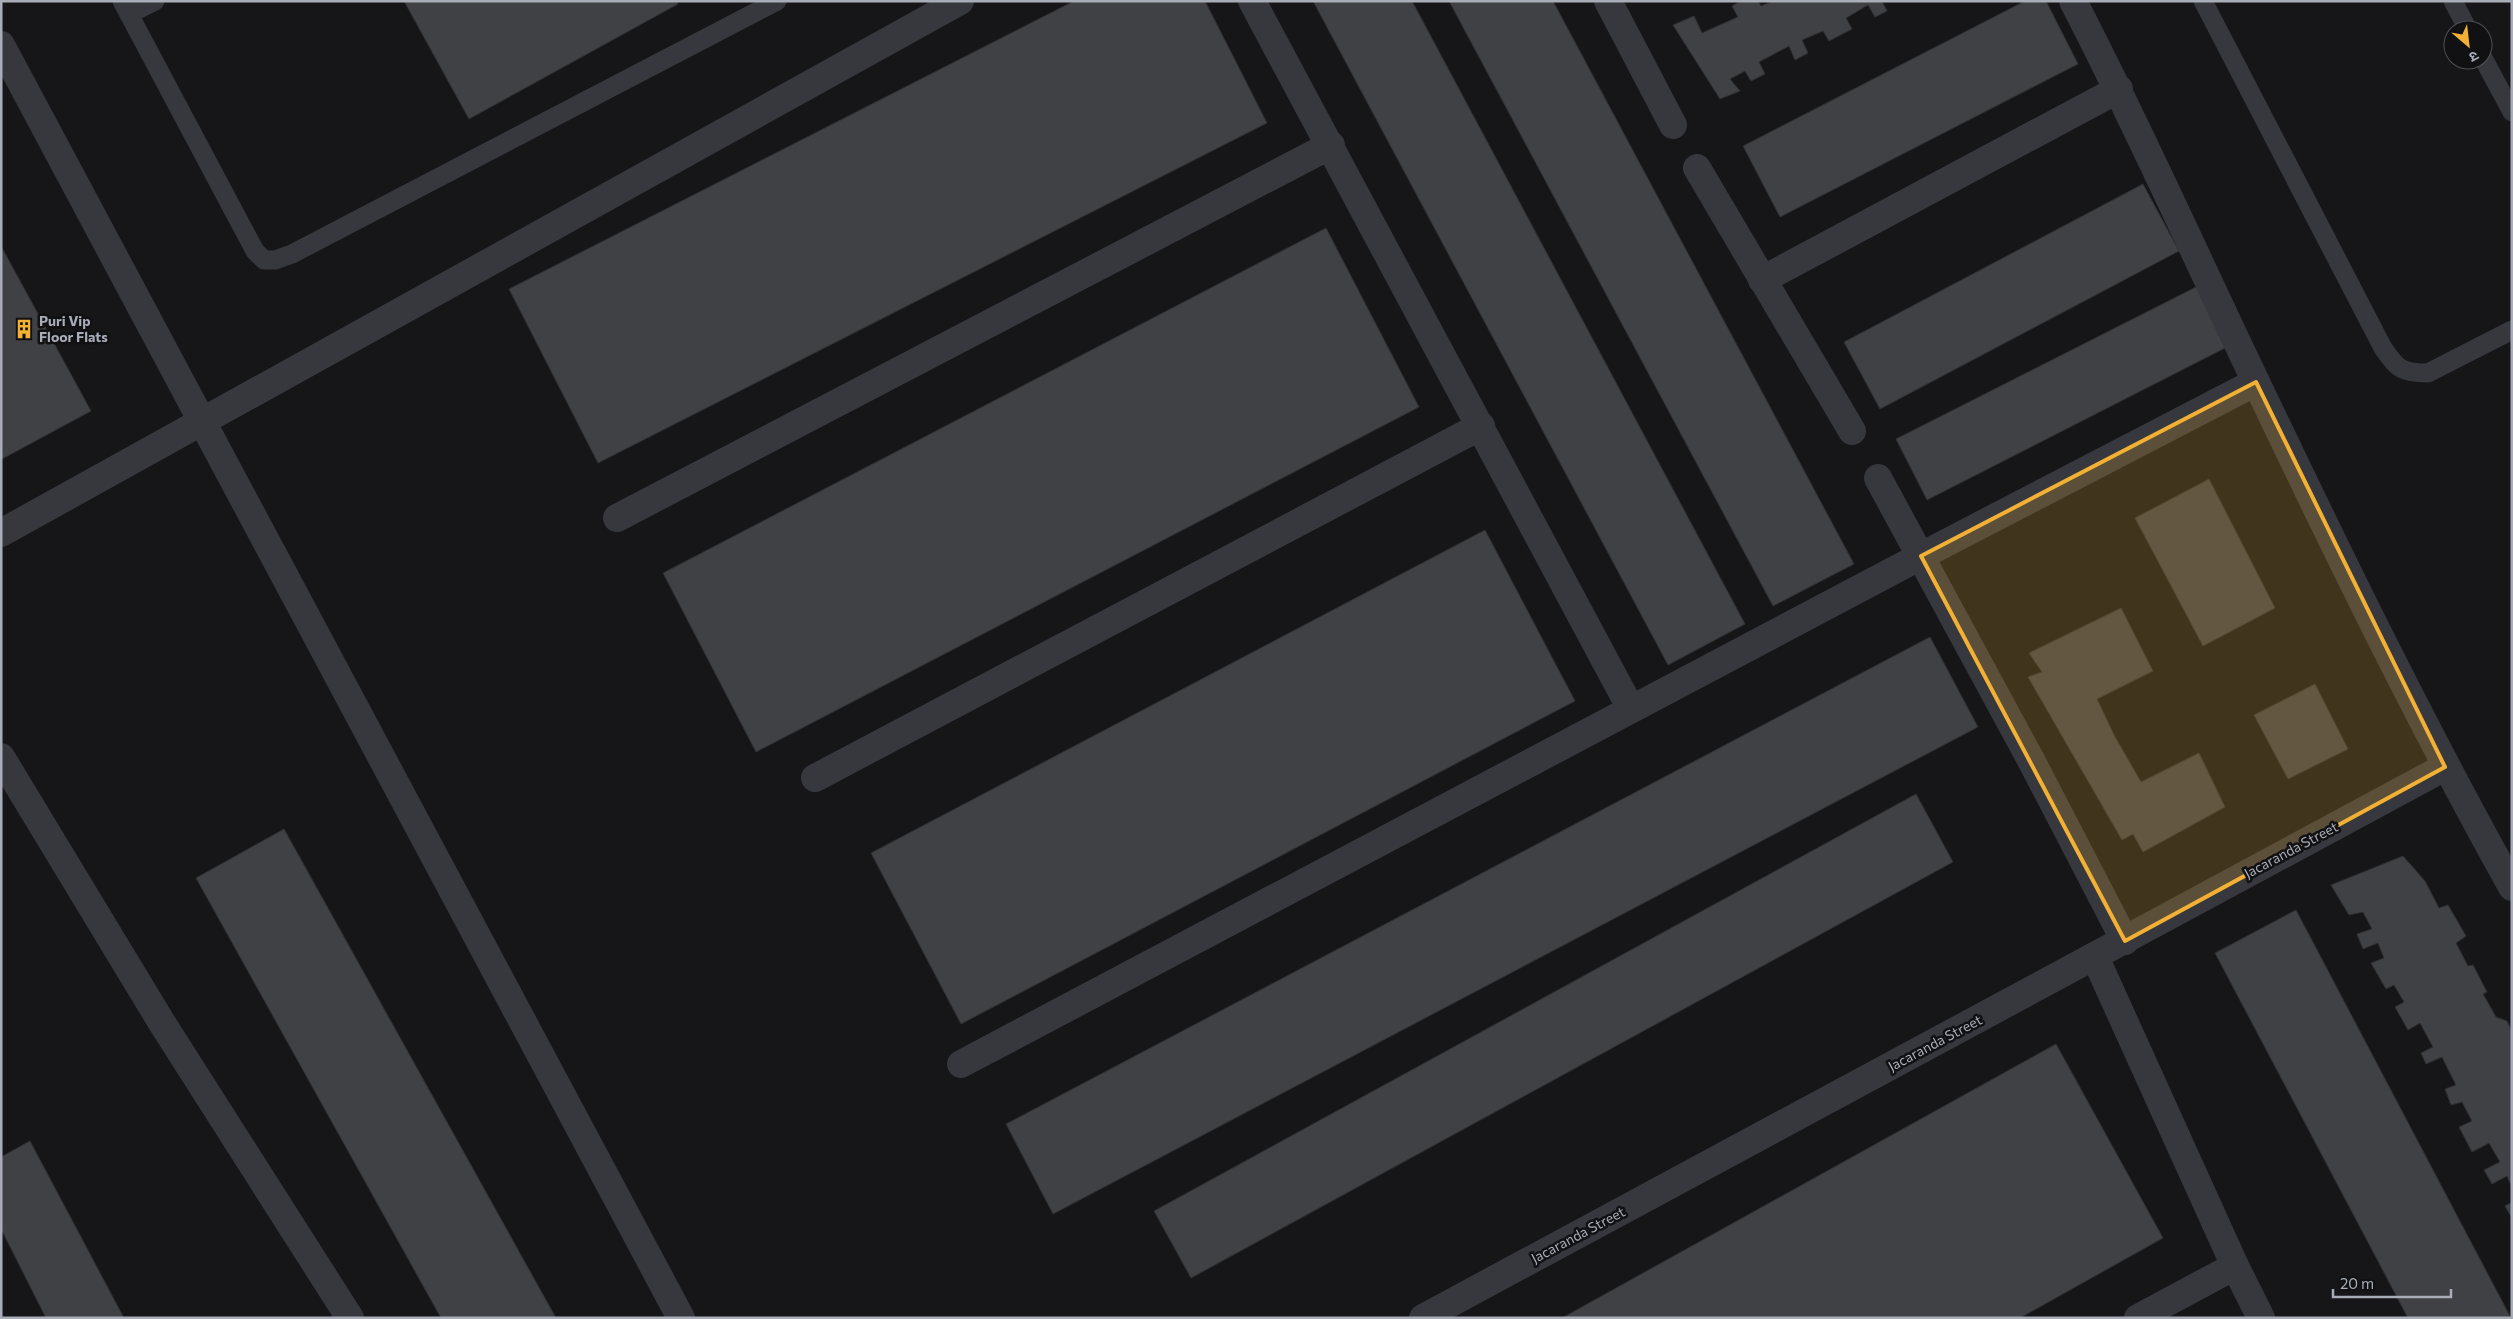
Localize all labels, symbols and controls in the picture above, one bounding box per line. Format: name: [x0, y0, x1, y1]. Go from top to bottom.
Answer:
north arrow: [2443, 20, 2493, 70]
text: उ: [2466, 47, 2482, 67]
place label: Puri Vip Floor Flats: [39, 312, 108, 345]
building icon: Puri Vip Floor Flats: [13, 318, 35, 340]
street label: Jacaranda Street: [2241, 817, 2341, 882]
street label: Jacaranda Street: [1885, 1010, 1985, 1075]
street label: Jacaranda Street: [1528, 1202, 1628, 1267]
scale bar: [2333, 1266, 2450, 1298]
text: 20 m: [2340, 1274, 2374, 1292]

